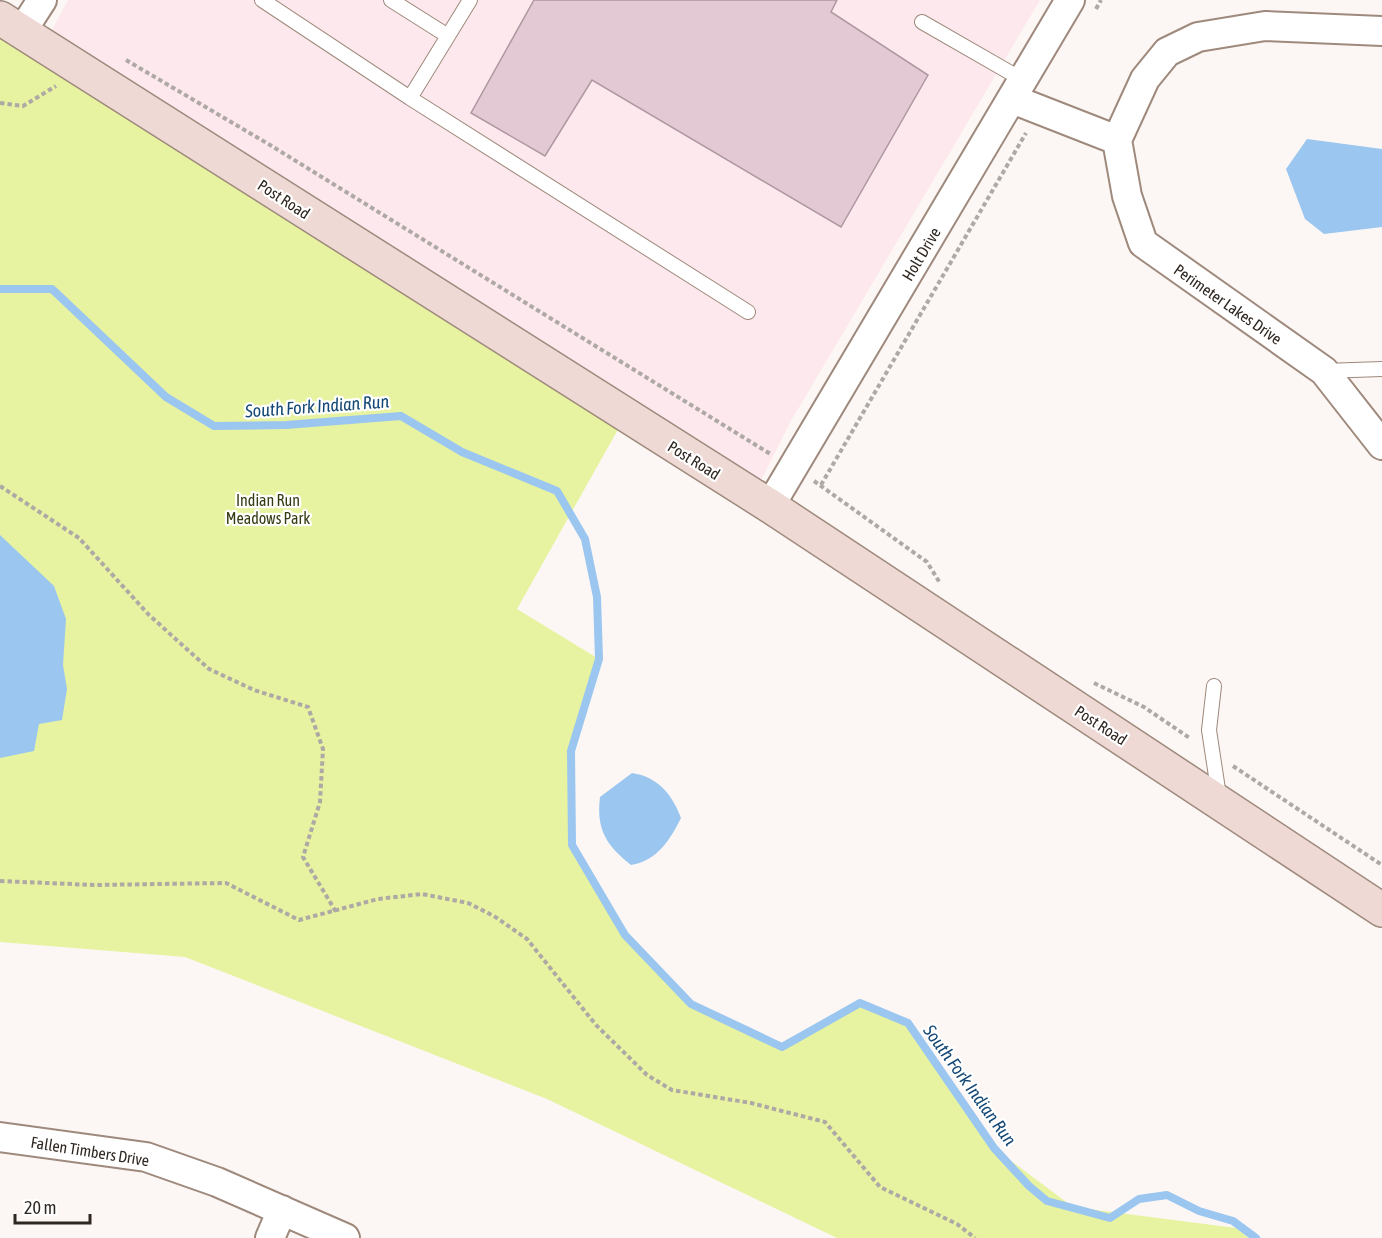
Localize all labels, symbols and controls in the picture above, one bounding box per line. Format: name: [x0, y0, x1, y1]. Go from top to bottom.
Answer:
street label: Post Road: [255, 176, 313, 222]
street label: Holt Drive: [898, 224, 944, 284]
street label: Perimeter Lakes Drive: [1171, 260, 1285, 348]
water label: South Fork Indian Run: [243, 390, 390, 422]
street label: Post Road: [665, 437, 723, 483]
park label: Indian Run Meadows Park: [226, 491, 310, 527]
street label: Post Road: [1072, 702, 1130, 748]
water label: South Fork Indian Run: [919, 1020, 1021, 1150]
street label: Fallen Timbers Drive: [30, 1133, 150, 1169]
scale bar: [15, 1187, 90, 1225]
text: 20 m: [24, 1197, 56, 1218]

